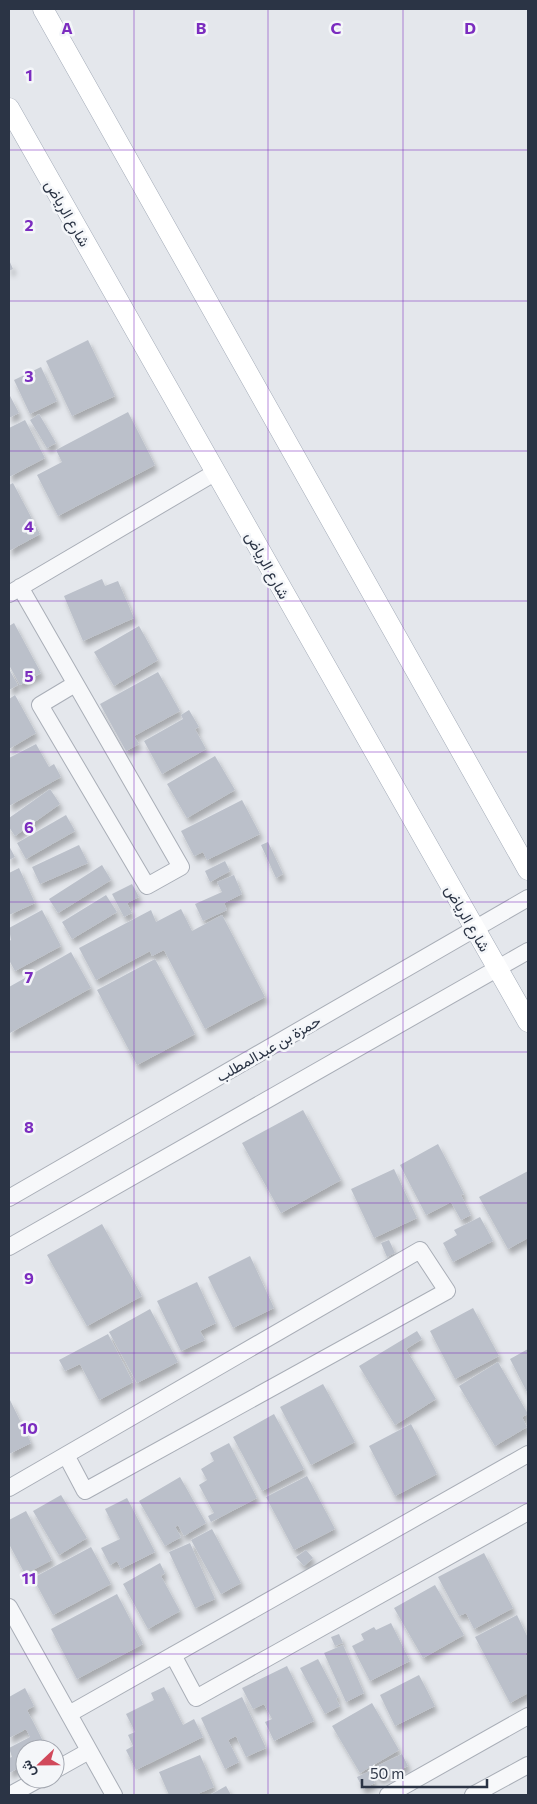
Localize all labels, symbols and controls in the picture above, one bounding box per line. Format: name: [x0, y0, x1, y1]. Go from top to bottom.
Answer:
text: A: [61, 18, 73, 37]
text: B: [196, 18, 207, 37]
text: C: [331, 18, 342, 37]
text: D: [464, 18, 476, 37]
text: 1: [25, 65, 33, 84]
street label: شارع الرياض: [39, 176, 94, 251]
text: 2: [24, 215, 34, 234]
text: 3: [24, 366, 34, 385]
text: 4: [24, 516, 34, 535]
street label: شارع الرياض: [240, 528, 294, 603]
text: 5: [24, 666, 34, 685]
text: 6: [24, 817, 34, 836]
street label: شارع الرياض: [439, 881, 494, 956]
text: 7: [25, 967, 34, 986]
street label: حمزة بن عبدالمطلب: [213, 1011, 324, 1087]
text: 8: [24, 1117, 34, 1136]
text: 9: [24, 1268, 34, 1287]
text: 10: [20, 1418, 38, 1437]
text: 11: [22, 1568, 36, 1587]
north arrow: [15, 1739, 65, 1789]
scale bar: [362, 1756, 487, 1788]
text: ش: [16, 1758, 39, 1780]
text: 50 m: [370, 1764, 404, 1782]

